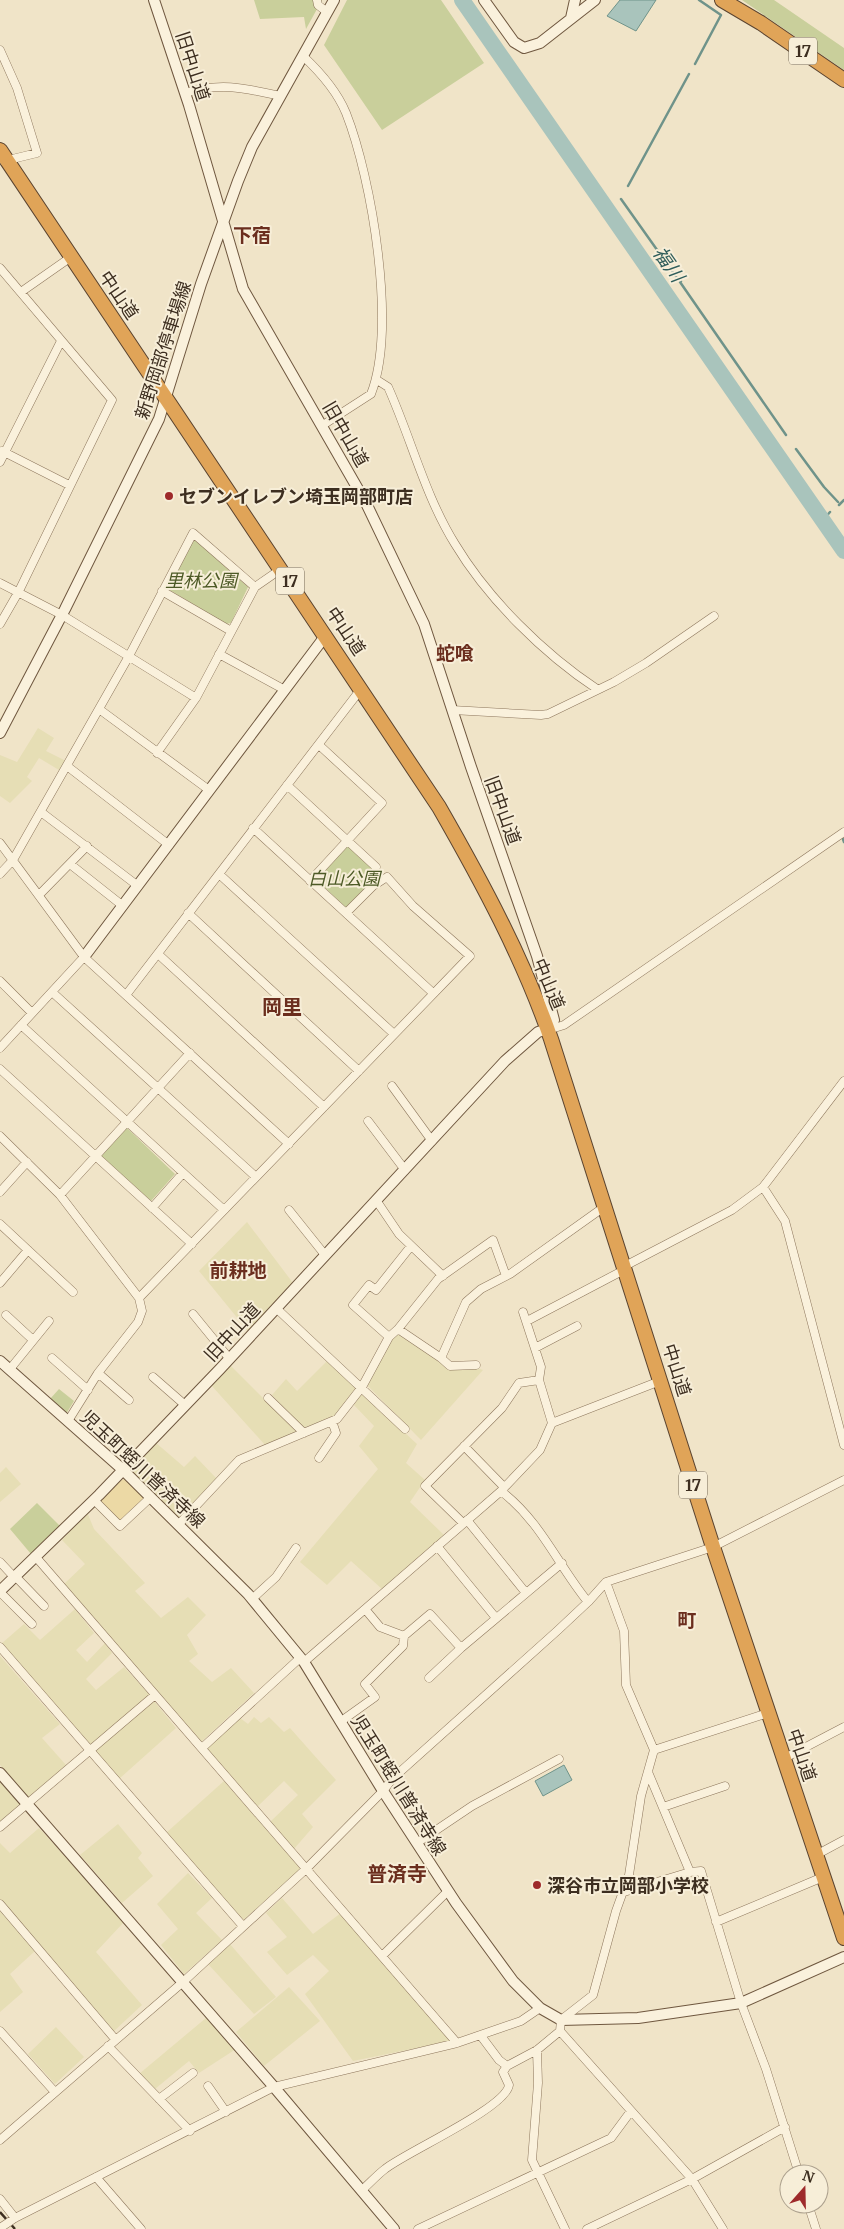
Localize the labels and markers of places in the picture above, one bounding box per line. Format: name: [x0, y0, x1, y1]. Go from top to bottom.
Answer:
place label: セブンイレブン埼玉岡部町店: [179, 485, 413, 508]
marker: セブンイレブン埼玉岡部町店: [163, 490, 175, 502]
place label: 深谷市立岡部小学校: [547, 1874, 709, 1897]
marker: 深谷市立岡部小学校: [531, 1879, 543, 1891]

